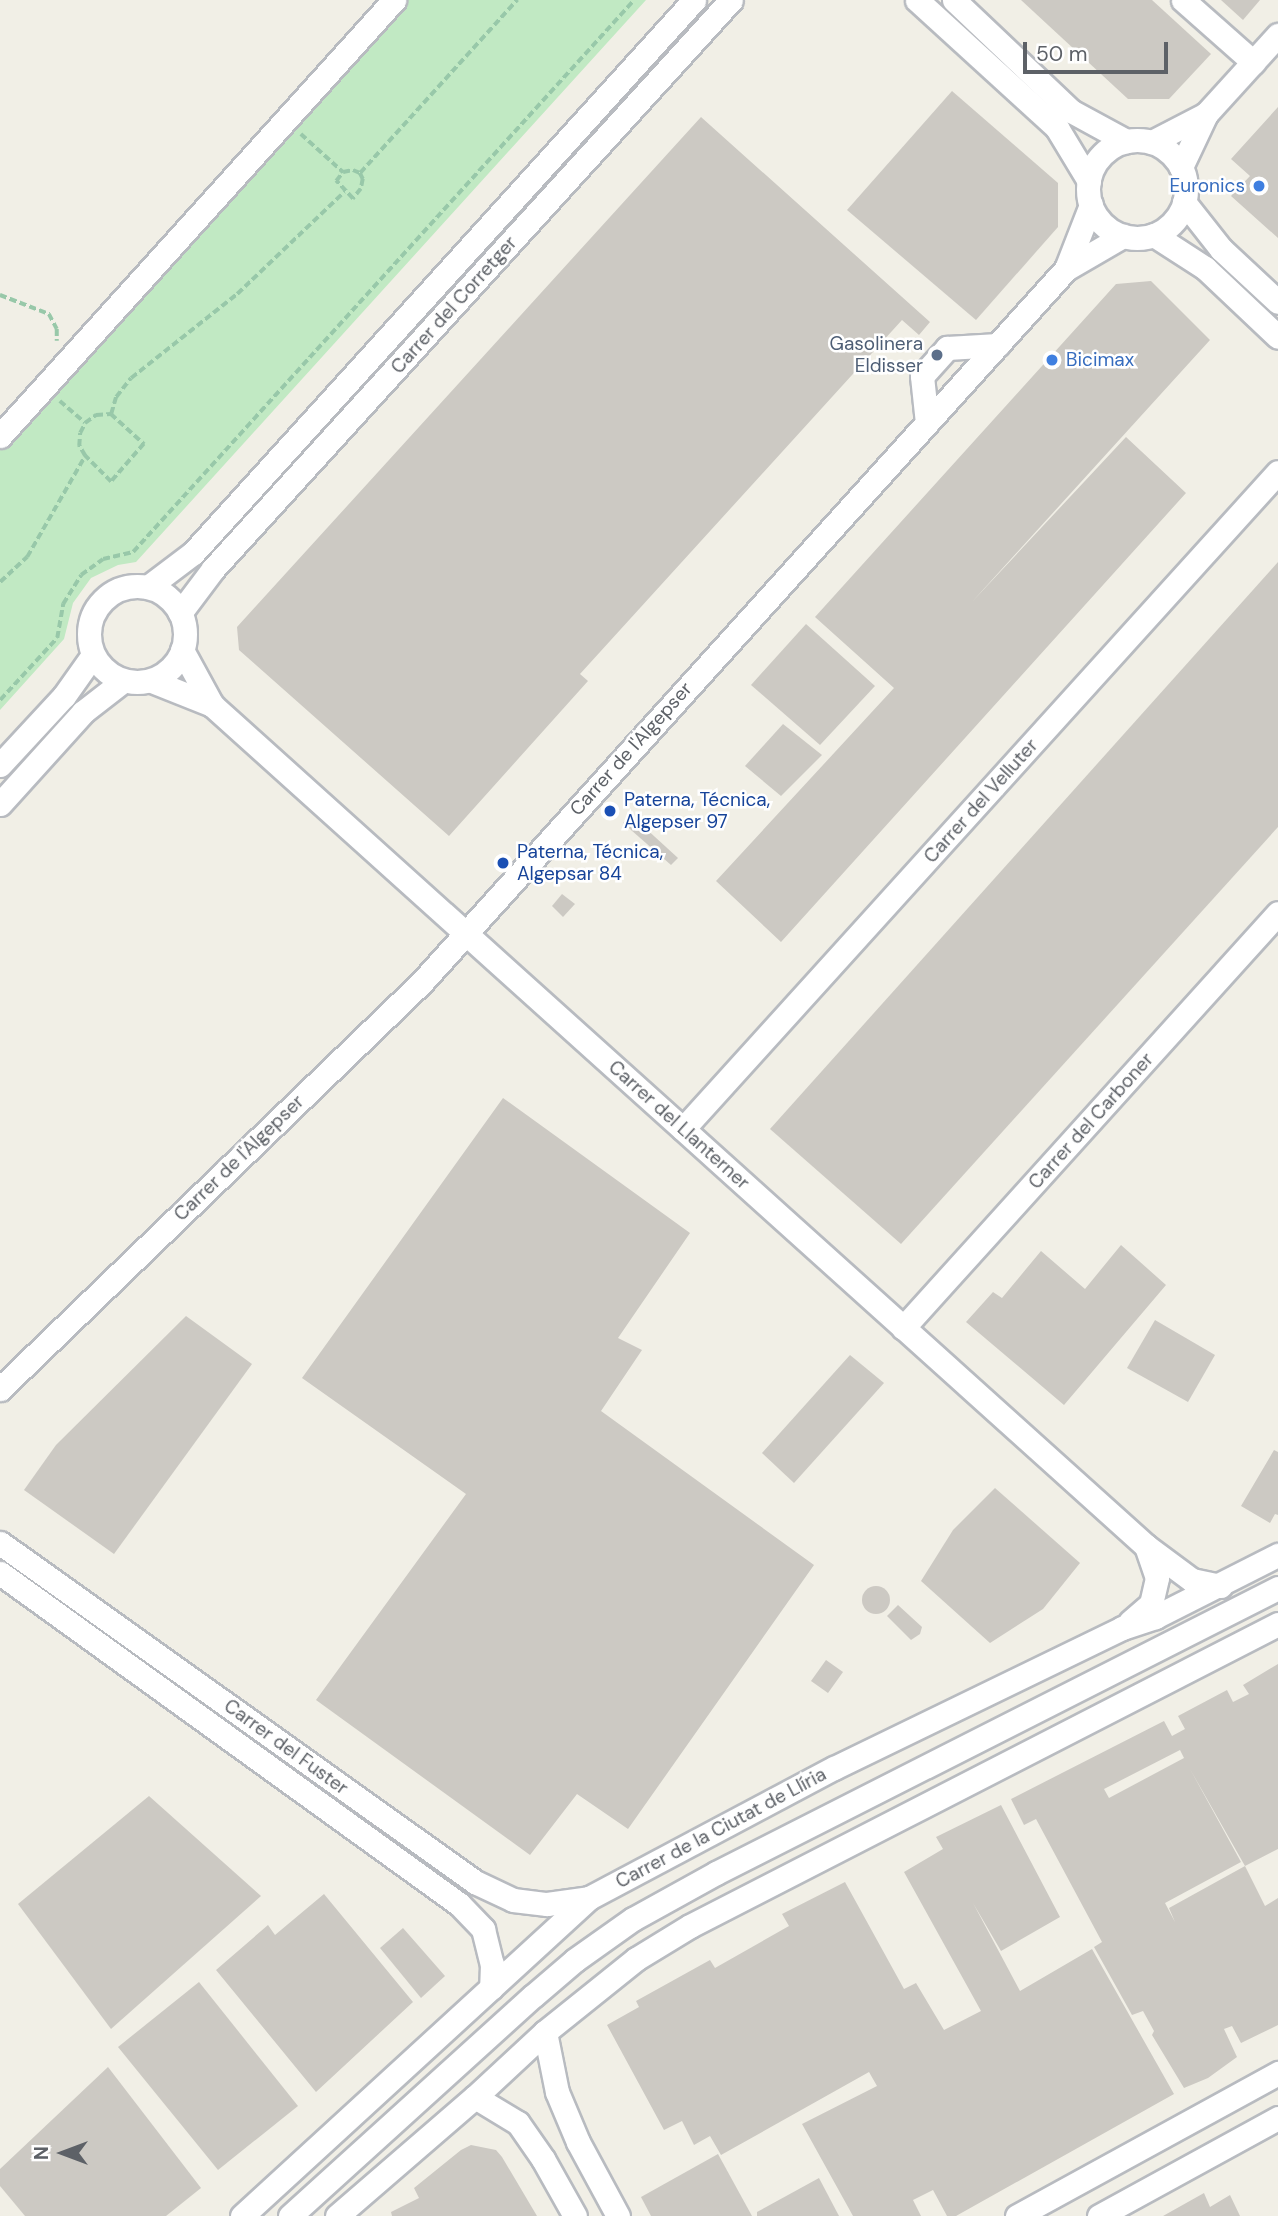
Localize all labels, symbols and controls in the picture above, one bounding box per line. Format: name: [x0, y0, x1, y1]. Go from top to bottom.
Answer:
scale bar: [1026, 28, 1171, 72]
text: 50 m: [1036, 40, 1087, 68]
place label: Euronics: [1170, 175, 1245, 197]
marker: Euronics: [1251, 178, 1267, 194]
street label: Carrer del Corretger: [386, 232, 522, 378]
place label: Gasolinera Eldisser: [830, 333, 923, 377]
marker: Gasolinera Eldisser: [929, 347, 945, 363]
place label: Bicimax: [1066, 349, 1134, 371]
marker: Bicimax: [1044, 352, 1060, 368]
street label: Carrer de l'Algepser: [565, 678, 697, 820]
street label: Carrer del Velluter: [919, 734, 1043, 868]
place label: Paterna, Técnica, Algepser 97: [624, 789, 770, 833]
marker: Paterna, Técnica, Algepser 97: [602, 803, 618, 819]
place label: Paterna, Técnica, Algepsar 84: [517, 841, 663, 885]
marker: Paterna, Técnica, Algepsar 84: [495, 855, 511, 871]
street label: Carrer del Carboner: [1024, 1048, 1158, 1194]
street label: Carrer del Llanterner: [604, 1056, 754, 1194]
street label: Carrer de l'Algepser: [169, 1090, 309, 1226]
street label: Carrer del Fuster: [220, 1694, 352, 1800]
street label: Carrer de la Ciutat de Llíria: [612, 1763, 830, 1893]
north arrow: [28, 2118, 98, 2188]
text: N: [29, 2146, 54, 2160]

